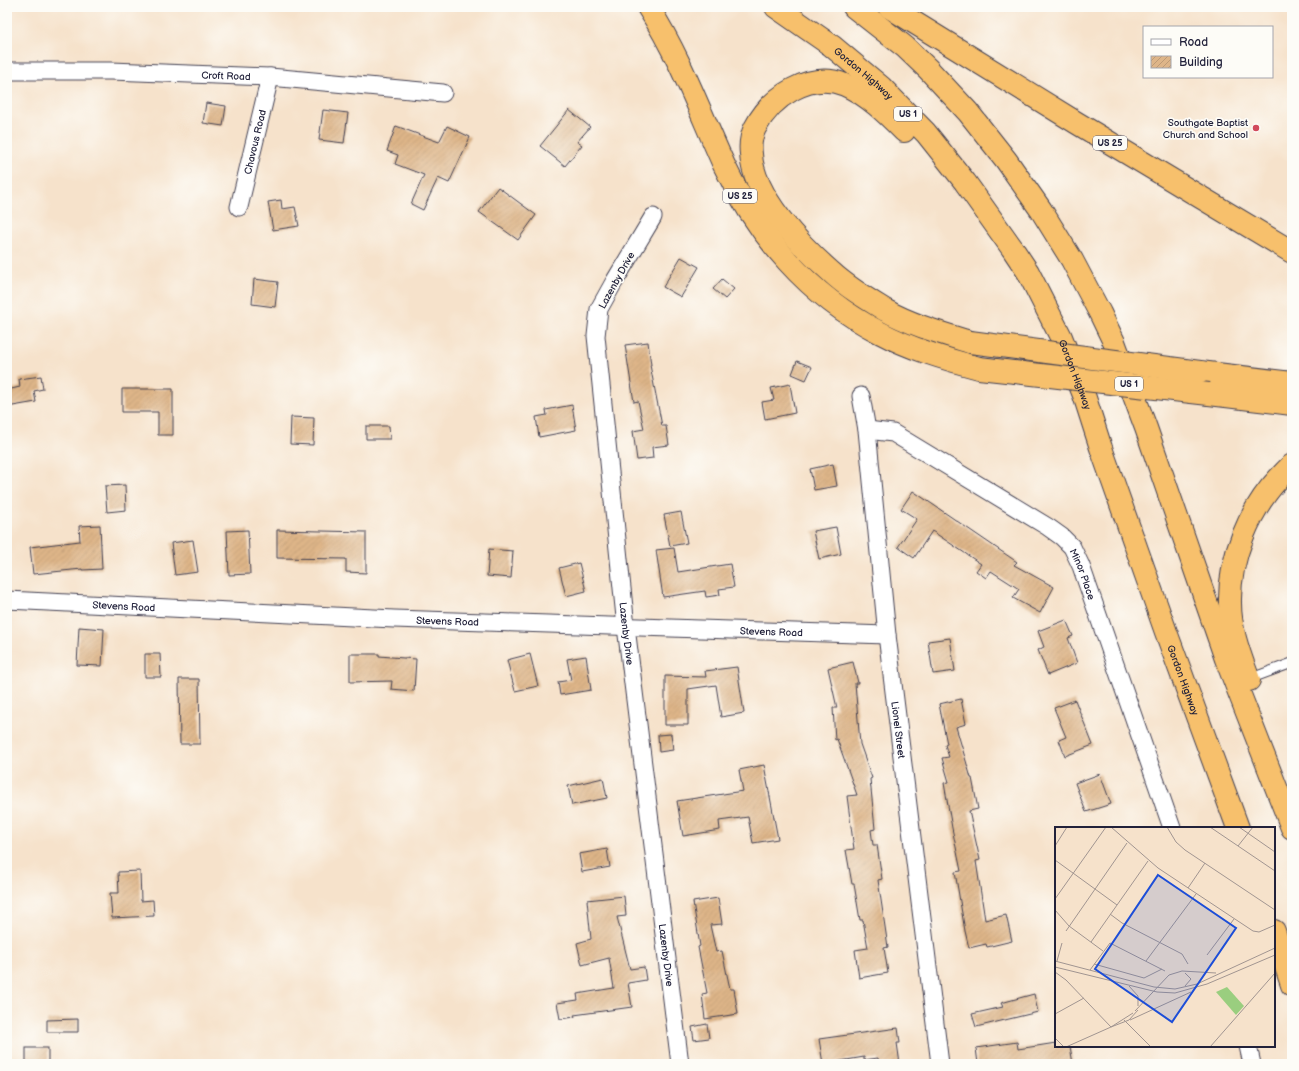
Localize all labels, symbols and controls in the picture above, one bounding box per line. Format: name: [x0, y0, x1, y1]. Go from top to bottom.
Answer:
legend: [1143, 26, 1273, 78]
text: Road: [1179, 35, 1208, 50]
street label: Gordon Highway: [831, 45, 895, 103]
text: Building: [1179, 55, 1223, 70]
street label: Croft Road: [201, 69, 251, 83]
road number: US 1: [894, 107, 922, 121]
street label: Chavous Road: [242, 108, 269, 176]
place label: Southgate Baptist Church and School: [1163, 117, 1248, 141]
marker: Southgate Baptist Church and School: [1251, 123, 1261, 133]
road number: US 25: [1093, 136, 1127, 150]
road number: US 25: [723, 189, 757, 203]
street label: Lazenby Drive: [596, 250, 637, 311]
street label: Gordon Highway: [1056, 338, 1093, 412]
road number: US 1: [1115, 377, 1143, 391]
street label: Minor Place: [1067, 547, 1097, 602]
street label: Stevens Road: [92, 599, 156, 614]
street label: Lazenby Drive: [616, 602, 636, 666]
street label: Stevens Road: [416, 615, 479, 629]
street label: Stevens Road: [740, 625, 803, 639]
street label: Gordon Highway: [1164, 643, 1201, 717]
street label: Lionel Street: [888, 701, 907, 759]
inset map: [1055, 827, 1275, 1047]
street label: Lazenby Drive: [656, 923, 675, 987]

